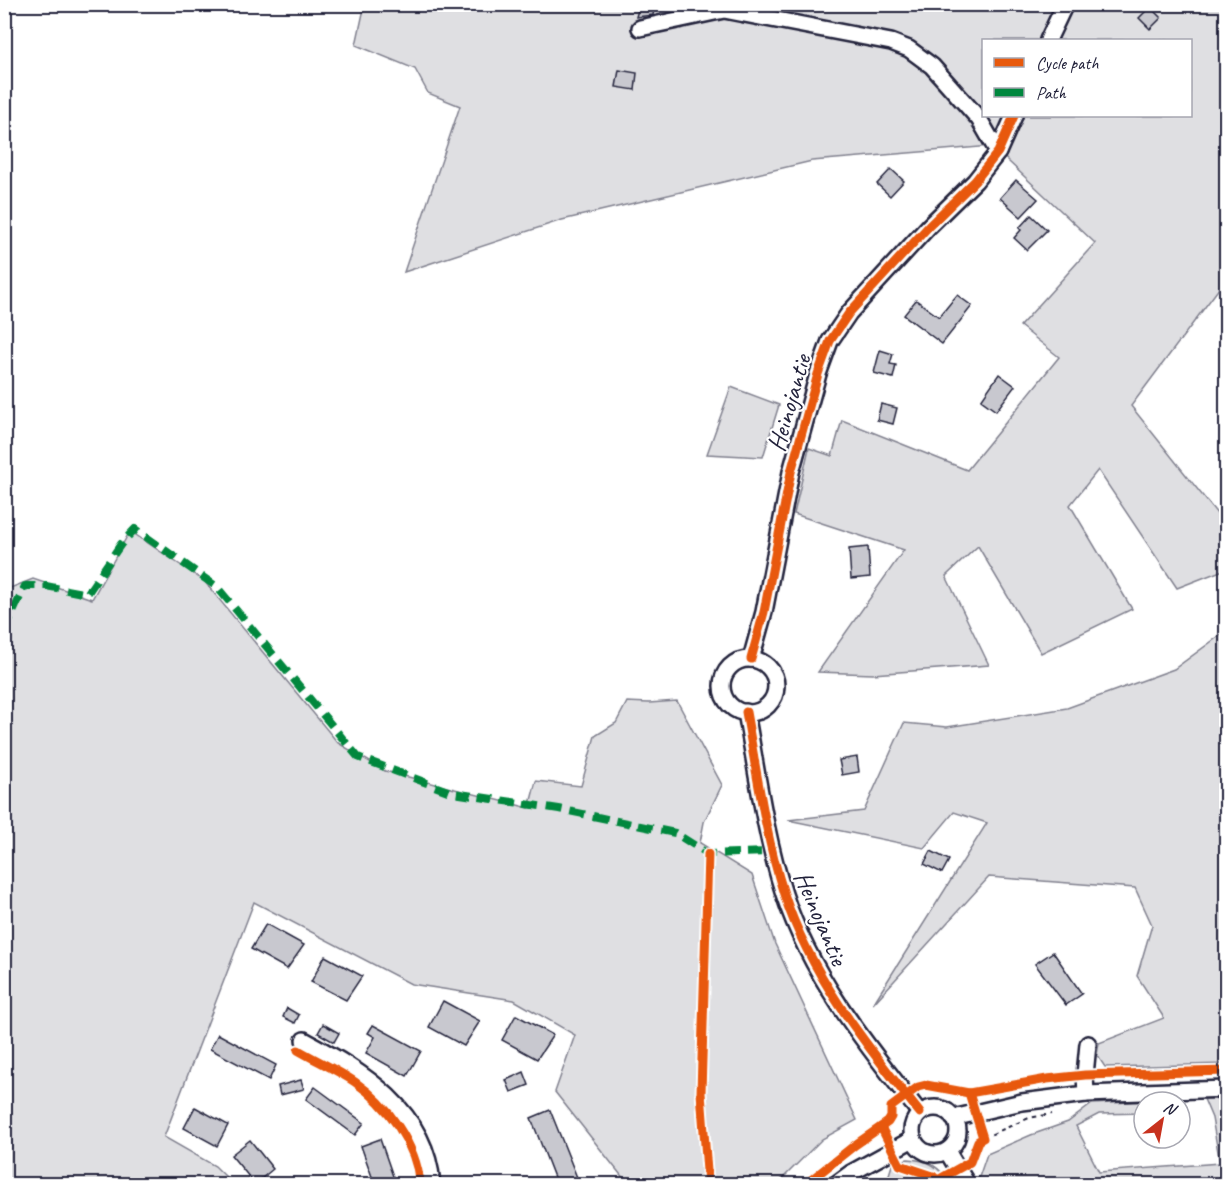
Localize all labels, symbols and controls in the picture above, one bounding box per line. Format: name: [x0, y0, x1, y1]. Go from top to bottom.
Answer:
legend: [982, 39, 1192, 117]
text: Cycle path: [1036, 52, 1099, 74]
text: Path: [1036, 82, 1066, 104]
street label: Heinojantie: [759, 349, 819, 455]
street label: Heinojantie: [786, 866, 856, 971]
north arrow: [1132, 1090, 1192, 1150]
text: N: [1160, 1097, 1181, 1121]

